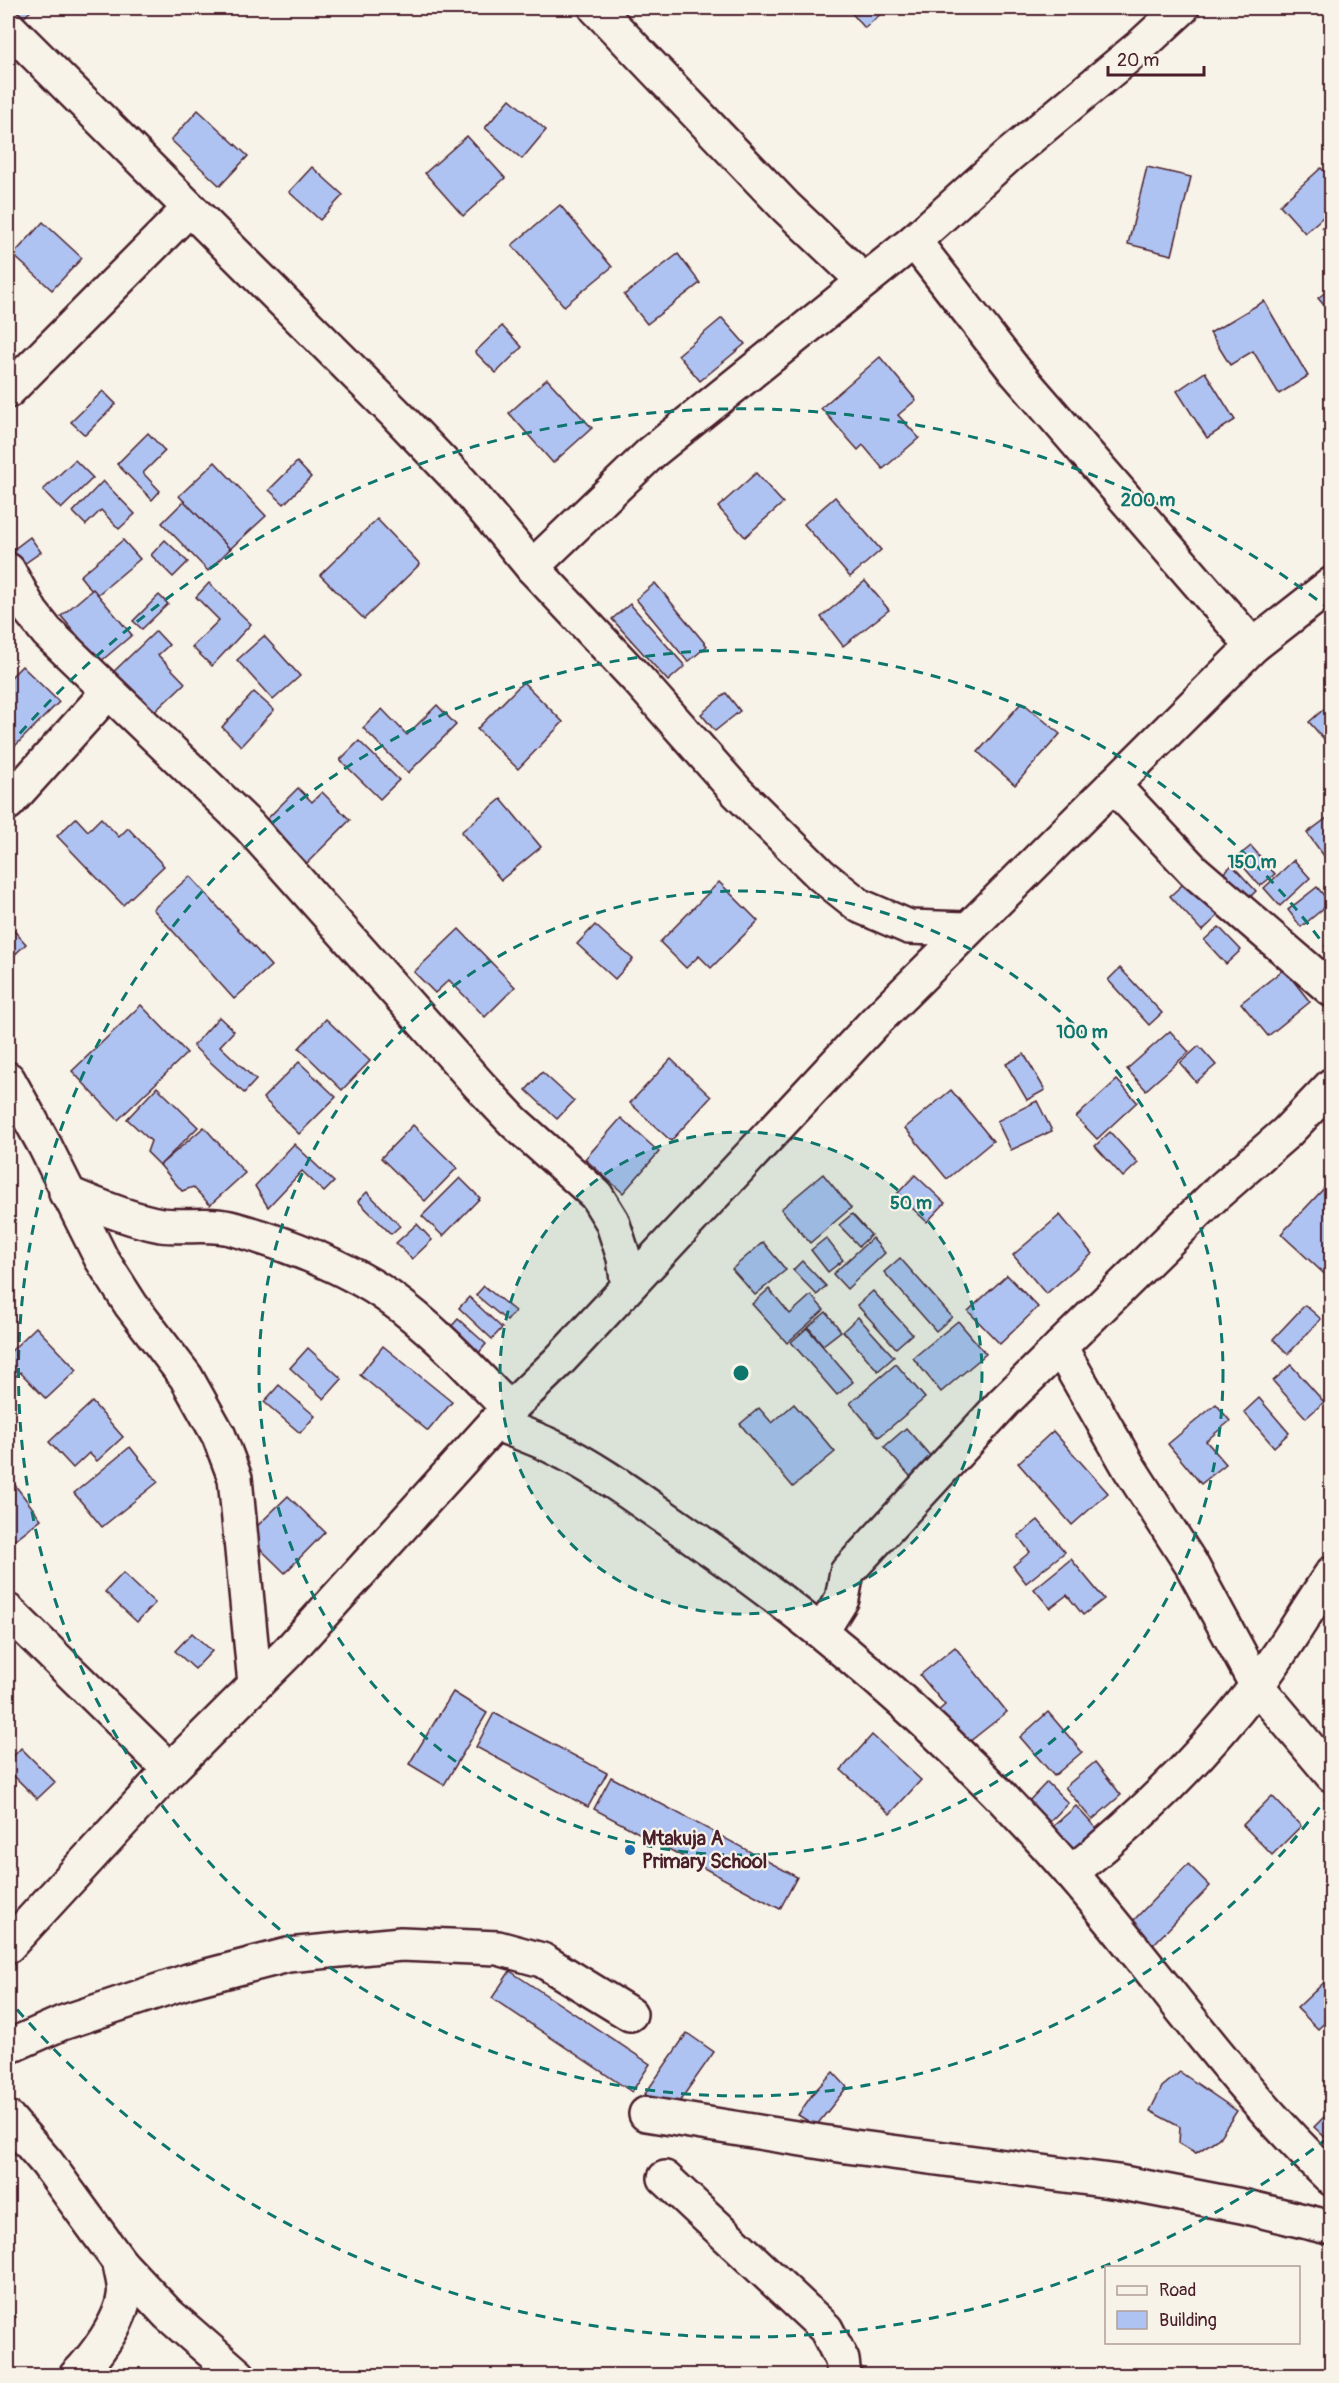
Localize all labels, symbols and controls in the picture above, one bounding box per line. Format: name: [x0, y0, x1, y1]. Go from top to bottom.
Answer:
scale bar: [1108, 39, 1204, 77]
text: 20 m: [1117, 49, 1159, 72]
text: 200 m: [1121, 489, 1175, 512]
text: 150 m: [1228, 851, 1277, 874]
text: 100 m: [1056, 1021, 1108, 1044]
text: 50 m: [890, 1192, 932, 1215]
centre of rings: [731, 1363, 751, 1383]
place label: Mtakuja A Primary School: [642, 1826, 767, 1874]
marker: Mtakuja A Primary School: [623, 1843, 637, 1857]
legend: [1105, 2266, 1300, 2344]
text: Road: [1159, 2279, 1196, 2302]
text: Building: [1159, 2309, 1217, 2332]

